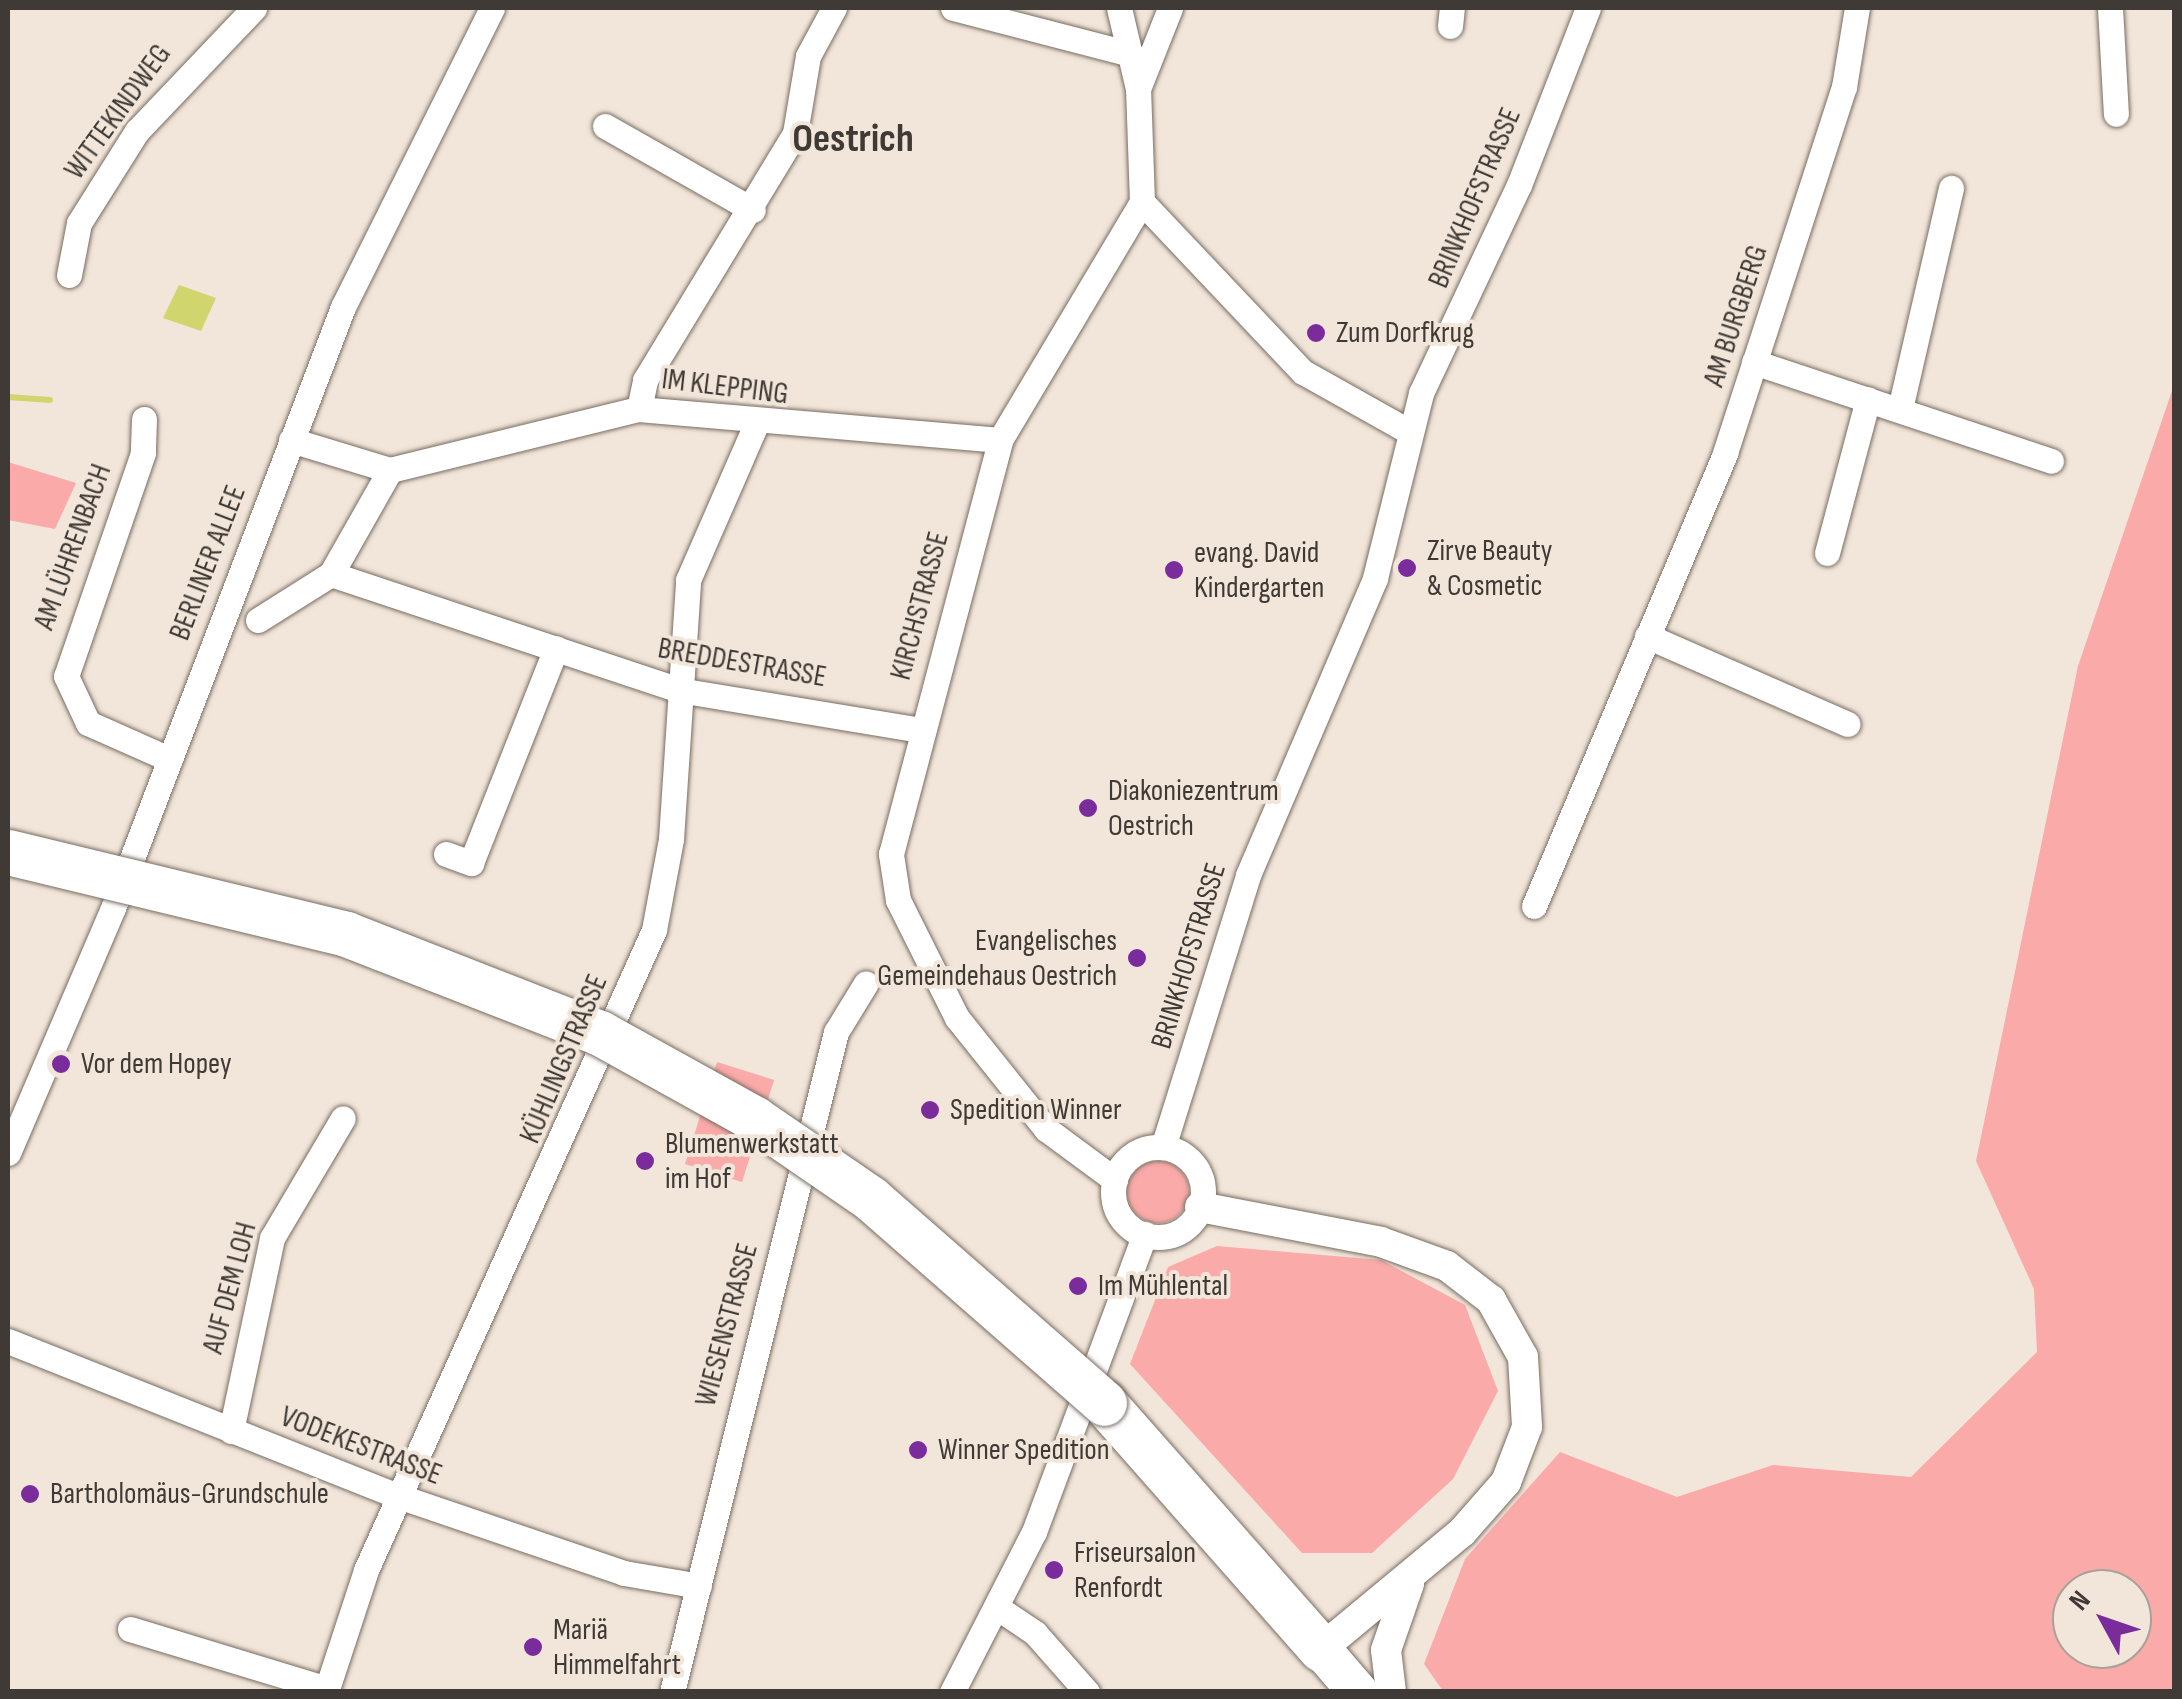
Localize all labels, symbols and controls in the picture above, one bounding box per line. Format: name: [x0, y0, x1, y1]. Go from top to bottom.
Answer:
street label: WITTEKINDWEG: [57, 37, 179, 187]
street label: BRINKHOFSTRASSE: [1421, 103, 1529, 293]
district label: Oestrich: [792, 115, 914, 163]
street label: AM BURGBERG: [1696, 241, 1776, 391]
place label: Zum Dorfkrug: [1336, 315, 1474, 351]
marker: Zum Dorfkrug: [1305, 322, 1327, 344]
street label: IM KLEPPING: [660, 361, 790, 413]
street label: AM LÜHRENBACH: [26, 459, 120, 635]
street label: BERLINER ALLEE: [162, 481, 254, 645]
street label: KIRCHSTRASSE: [883, 528, 957, 684]
place label: Zirve Beauty & Cosmetic: [1427, 533, 1552, 604]
place label: evang. David Kindergarten: [1194, 535, 1324, 606]
marker: Zirve Beauty & Cosmetic: [1396, 557, 1418, 579]
marker: evang. David Kindergarten: [1163, 559, 1185, 581]
street label: BREDDESTRASSE: [655, 630, 829, 696]
place label: Diakoniezentrum Oestrich: [1108, 773, 1279, 844]
marker: Diakoniezentrum Oestrich: [1077, 797, 1099, 819]
street label: BRINKHOFSTRASSE: [1144, 859, 1234, 1053]
place label: Evangelisches Gemeindehaus Oestrich: [877, 923, 1117, 994]
marker: Evangelisches Gemeindehaus Oestrich: [1126, 947, 1148, 969]
street label: KÜHLINGSTRASSE: [512, 969, 616, 1149]
place label: Vor dem Hopey: [81, 1046, 232, 1082]
marker: Vor dem Hopey: [50, 1053, 72, 1075]
place label: Spedition Winner: [950, 1092, 1122, 1128]
marker: Spedition Winner: [919, 1099, 941, 1121]
place label: Blumenwerkstatt im Hof: [665, 1126, 839, 1196]
marker: Blumenwerkstatt im Hof: [634, 1150, 656, 1172]
street label: AUF DEM LOH: [195, 1218, 265, 1358]
street label: WIESENSTRASSE: [688, 1240, 766, 1410]
place label: Im Mühlental: [1098, 1268, 1228, 1304]
marker: Im Mühlental: [1067, 1275, 1089, 1297]
street label: VODEKESTRASSE: [275, 1399, 447, 1493]
place label: Winner Spedition: [938, 1432, 1110, 1468]
marker: Winner Spedition: [907, 1439, 929, 1461]
place label: Bartholomäus-Grundschule: [50, 1476, 329, 1512]
marker: Bartholomäus-Grundschule: [19, 1483, 41, 1505]
place label: Friseursalon Renfordt: [1074, 1535, 1196, 1606]
marker: Friseursalon Renfordt: [1043, 1559, 1065, 1581]
north arrow: [2052, 1569, 2152, 1669]
text: N: [2063, 1584, 2098, 1617]
place label: Mariä Himmelfahrt: [553, 1612, 681, 1682]
marker: Mariä Himmelfahrt: [522, 1636, 544, 1658]

